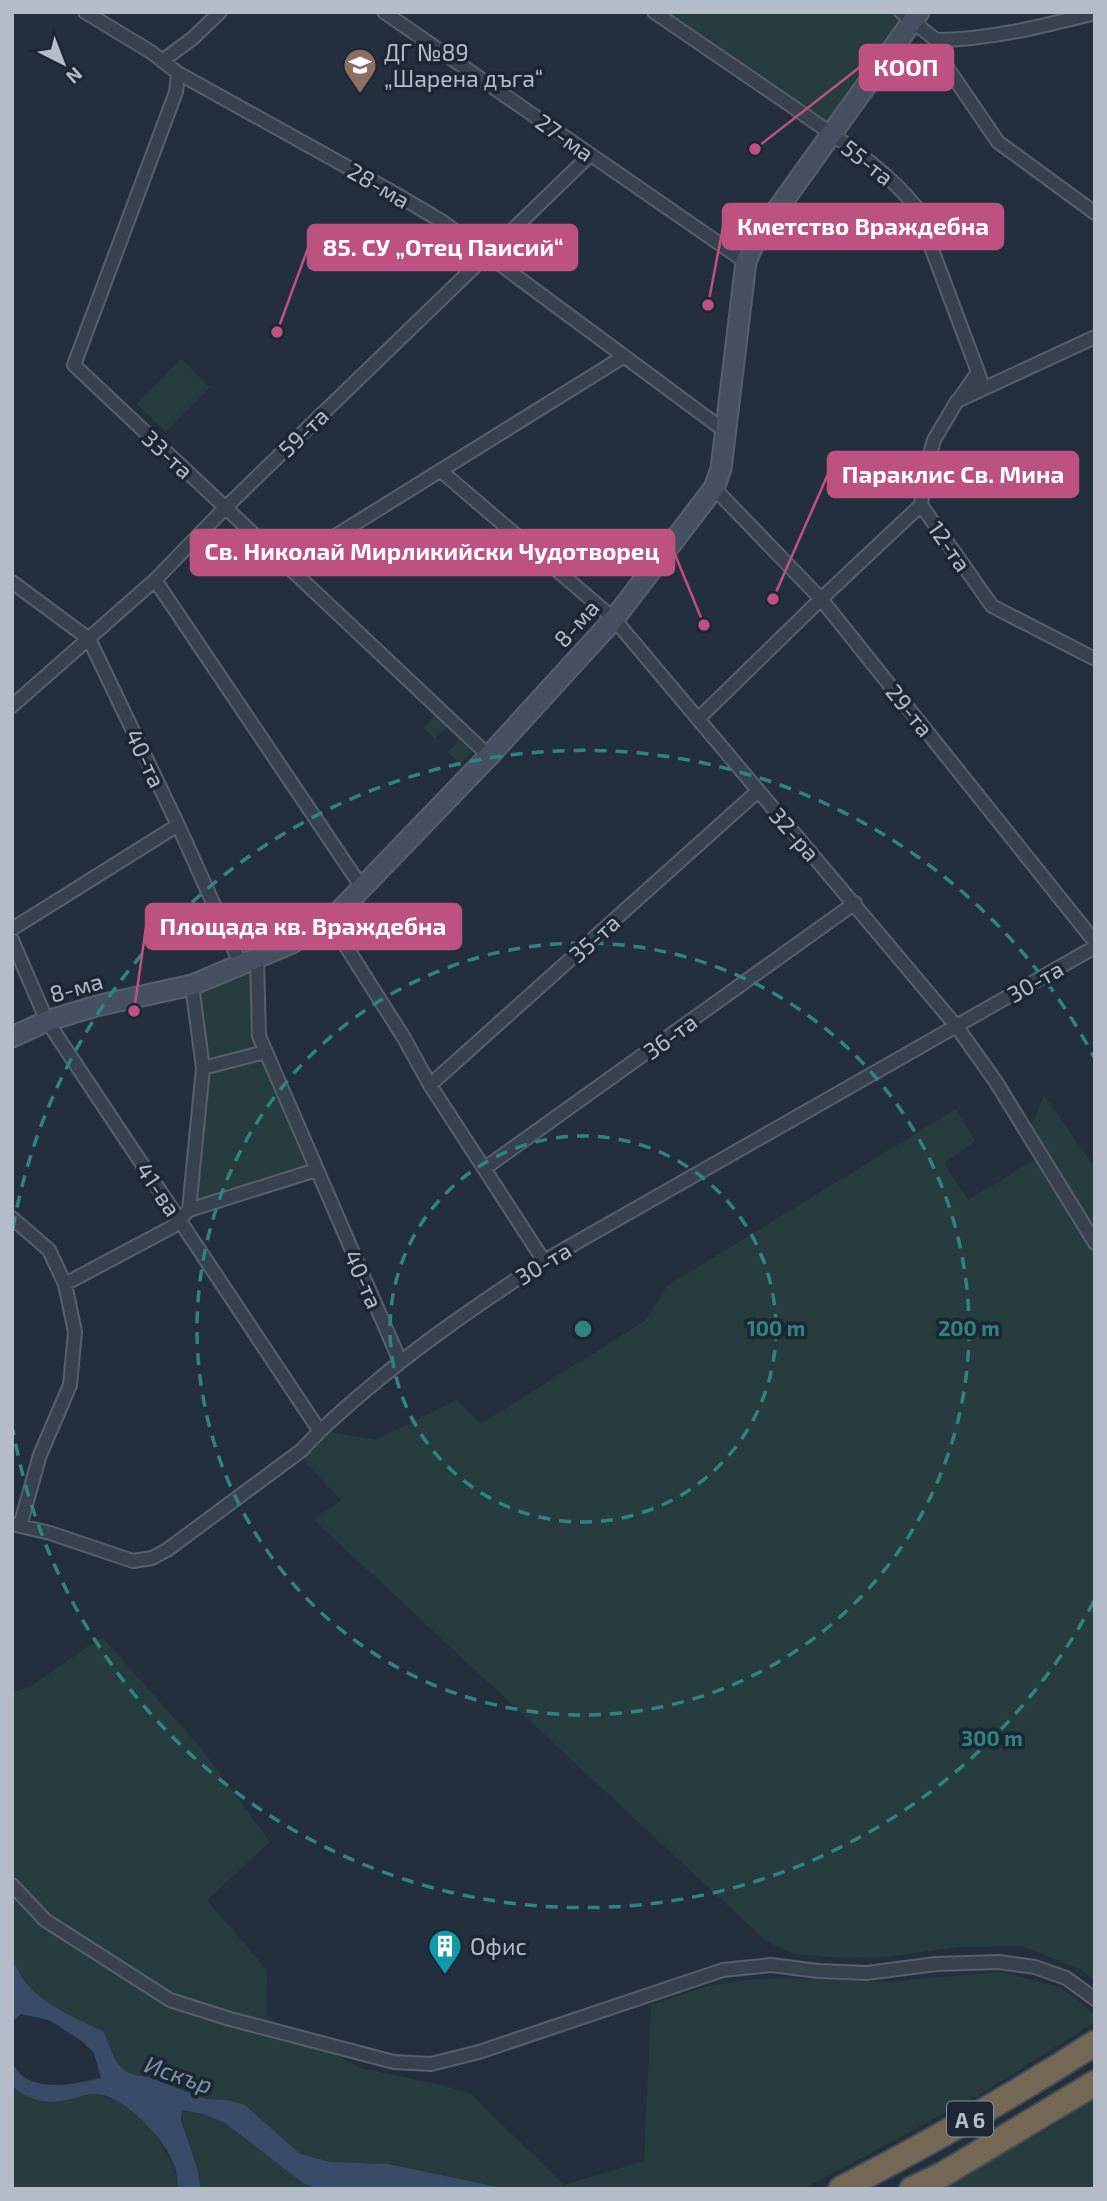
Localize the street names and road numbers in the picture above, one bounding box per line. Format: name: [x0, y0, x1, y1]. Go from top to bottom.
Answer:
street label: 27-ма: [531, 107, 599, 167]
street label: 55-та: [837, 133, 899, 191]
street label: 28-ма: [343, 156, 415, 214]
street label: 59-та: [272, 401, 334, 463]
street label: 33-та: [137, 424, 199, 484]
street label: 12-та: [923, 515, 977, 577]
street label: 8-ма: [547, 593, 605, 653]
street label: 29-та: [880, 678, 940, 742]
street label: 40-та: [120, 724, 172, 792]
street label: 32-ра: [764, 801, 826, 867]
street label: 35-та: [563, 908, 625, 968]
street label: 30-та: [1002, 954, 1068, 1008]
street label: 8-ма: [46, 966, 106, 1008]
street label: 36-та: [638, 1007, 702, 1065]
street label: 41-ва: [131, 1157, 187, 1221]
street label: 30-та: [510, 1236, 576, 1290]
street label: 40-та: [339, 1245, 389, 1313]
road number: A 6: [947, 2102, 993, 2136]

